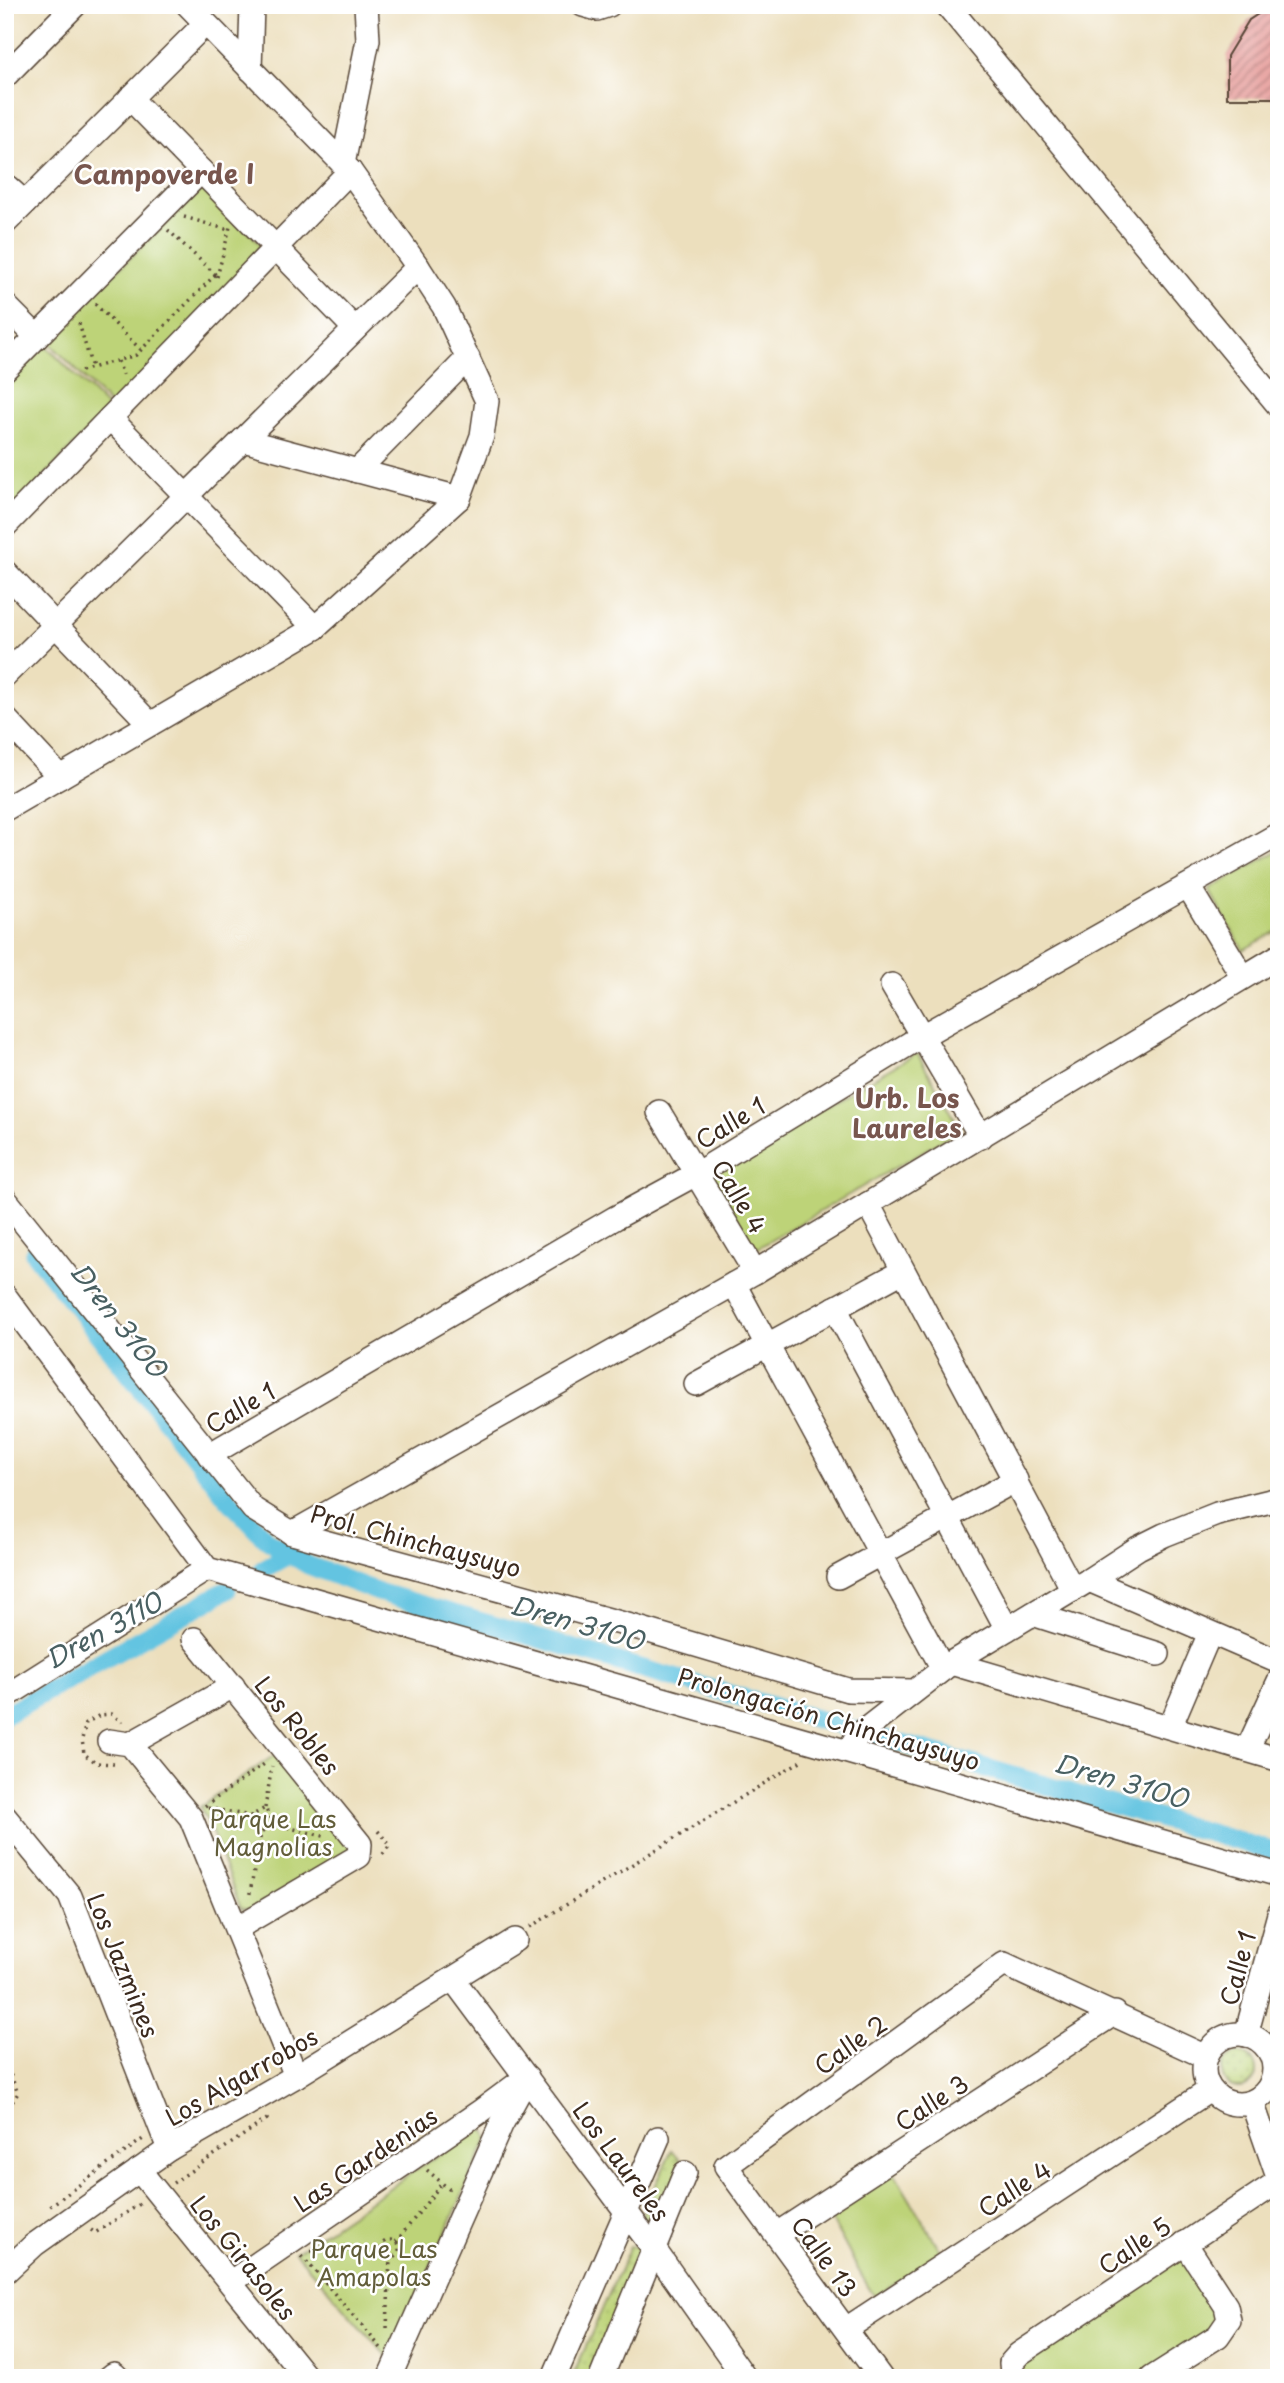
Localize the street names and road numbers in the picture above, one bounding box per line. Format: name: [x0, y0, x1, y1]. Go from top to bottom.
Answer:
street label: Calle 1: [688, 1087, 772, 1157]
street label: Calle 4: [704, 1152, 776, 1240]
street label: Calle 1: [198, 1372, 282, 1442]
street label: Prol. Chinchaysuyo: [307, 1495, 525, 1585]
street label: Prolongación Chinchaysuyo: [673, 1658, 985, 1778]
street label: Los Robles: [247, 1668, 349, 1782]
street label: Los Jazmines: [79, 1887, 169, 2043]
street label: Calle 1: [1210, 1927, 1264, 2009]
street label: Calle 2: [806, 2005, 894, 2083]
street label: Los Algarrobos: [158, 2018, 324, 2134]
street label: Calle 3: [887, 2065, 975, 2139]
street label: Los Laureles: [565, 2093, 679, 2229]
street label: Las Gardenias: [286, 2097, 444, 2221]
street label: Calle 4: [970, 2151, 1058, 2225]
street label: Los Girasoles: [182, 2187, 306, 2327]
street label: Calle 5: [1090, 2207, 1178, 2283]
street label: Calle 13: [783, 2208, 867, 2304]

